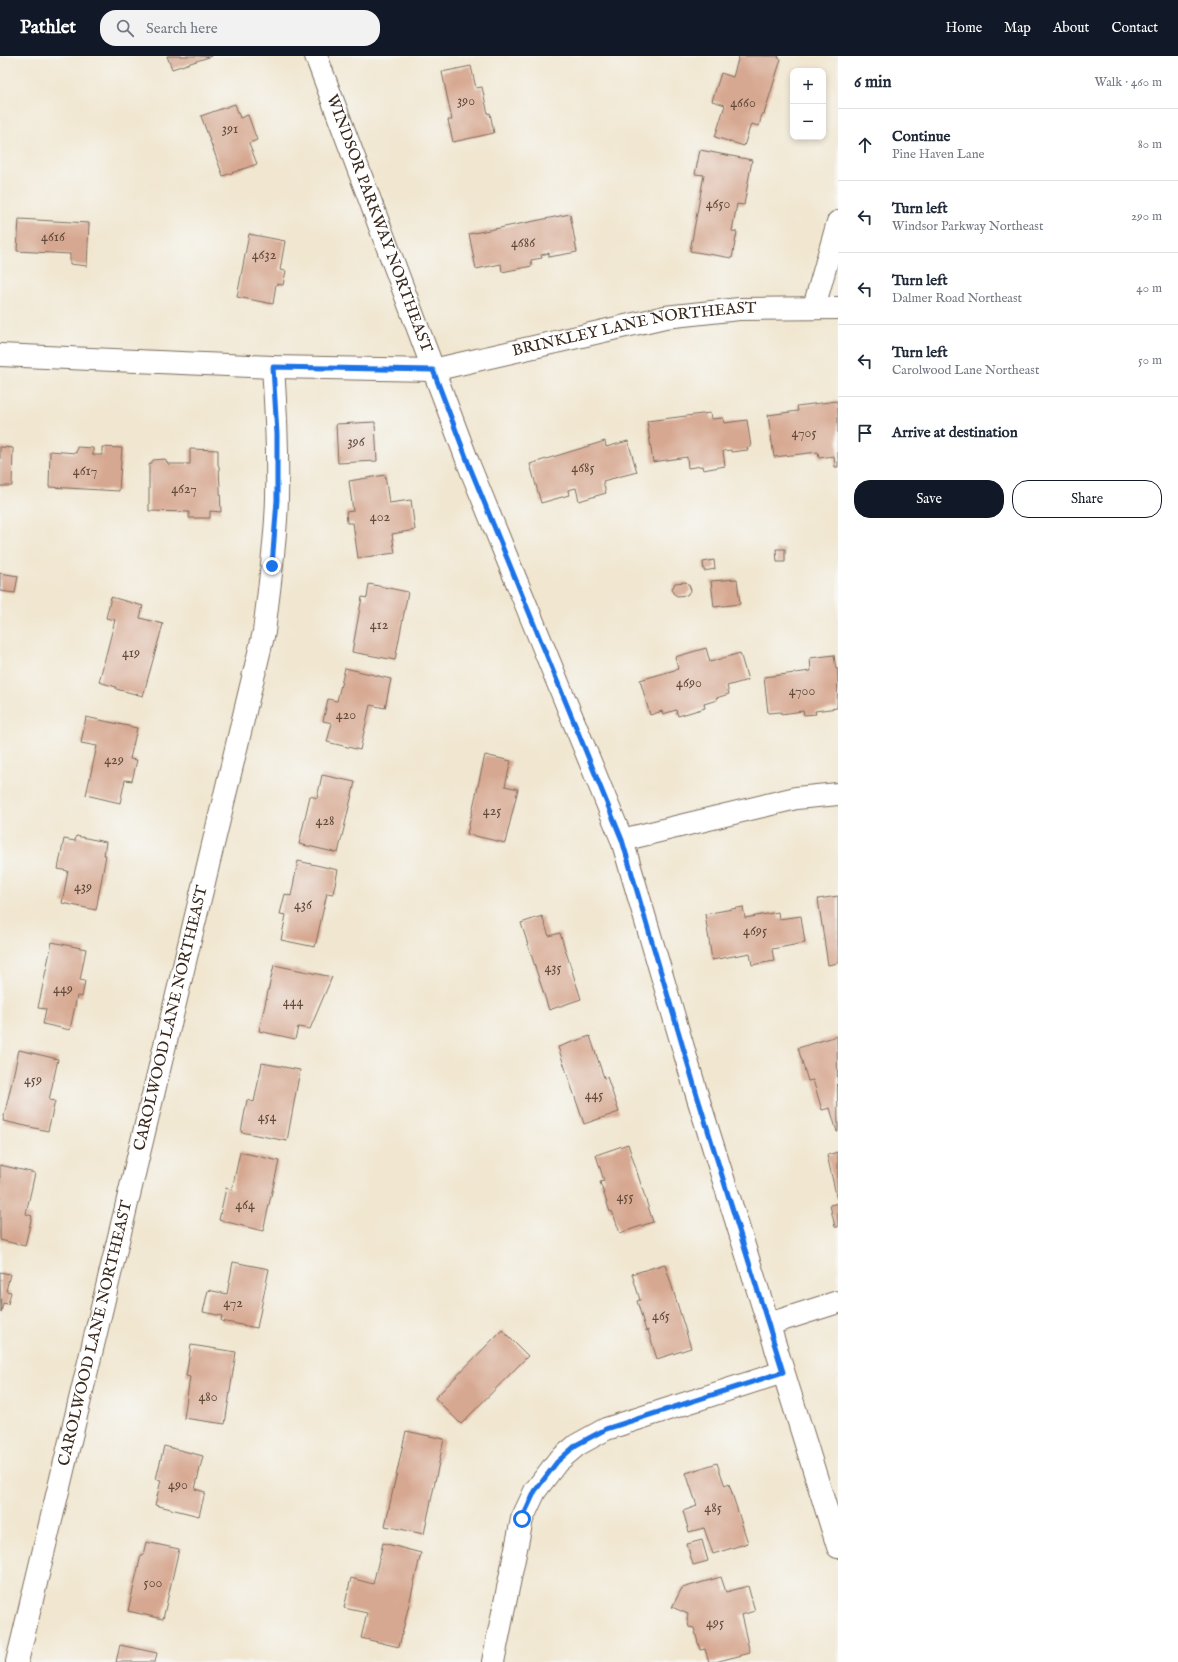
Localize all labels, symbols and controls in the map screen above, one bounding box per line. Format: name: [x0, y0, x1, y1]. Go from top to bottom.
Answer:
search box: [100, 10, 380, 46]
text: Pathlet: [20, 16, 76, 40]
icon: search: [114, 17, 136, 39]
text: Search here: [146, 19, 218, 38]
text: Home: [946, 19, 982, 37]
text: Map: [1004, 19, 1031, 37]
text: About: [1053, 19, 1089, 37]
text: Contact: [1111, 19, 1158, 37]
map controls: [790, 68, 826, 140]
button: +: [790, 68, 826, 104]
text: 6 min: [854, 72, 892, 93]
text: Walk · 460 m: [1095, 74, 1162, 91]
street label: WINDSOR PARKWAY NORTHEAST: [321, 92, 436, 356]
house number: 390: [457, 92, 475, 110]
house number: 4660: [730, 94, 756, 112]
button: −: [790, 104, 826, 140]
house number: 391: [222, 120, 238, 138]
text: Continue: [892, 127, 950, 146]
icon: ahead: [854, 134, 876, 156]
text: 80 m: [1138, 136, 1162, 153]
text: Pine Haven Lane: [892, 146, 985, 163]
house number: 4650: [706, 195, 730, 213]
text: Turn left: [892, 199, 948, 218]
icon: left: [854, 206, 876, 228]
text: 290 m: [1131, 208, 1162, 225]
text: Windsor Parkway Northeast: [892, 218, 1043, 235]
house number: 4616: [41, 228, 66, 246]
house number: 4686: [511, 234, 536, 252]
house number: 4632: [252, 246, 277, 264]
text: Turn left: [892, 271, 948, 290]
icon: left: [854, 278, 876, 300]
text: 40 m: [1136, 280, 1162, 297]
text: Dalmer Road Northeast: [892, 290, 1022, 307]
street label: BRINKLEY LANE NORTHEAST: [510, 299, 757, 362]
text: Turn left: [892, 343, 948, 362]
icon: left: [854, 350, 876, 372]
text: 50 m: [1138, 352, 1162, 369]
text: Carolwood Lane Northeast: [892, 362, 1039, 379]
icon: arrive: [854, 422, 876, 444]
text: Arrive at destination: [892, 423, 1018, 442]
house number: 4705: [792, 424, 816, 442]
house number: 396: [347, 433, 366, 451]
house number: 4685: [571, 459, 595, 477]
house number: 4617: [73, 462, 97, 480]
house number: 4627: [171, 480, 197, 498]
button: Save: [854, 480, 1004, 518]
button: Share: [1012, 480, 1162, 518]
house number: 402: [370, 508, 391, 526]
route end: [263, 557, 281, 575]
house number: 412: [370, 616, 389, 634]
house number: 419: [122, 644, 140, 662]
house number: 4690: [676, 674, 702, 692]
house number: 4700: [789, 682, 815, 700]
house number: 420: [336, 706, 356, 724]
house number: 429: [104, 751, 124, 769]
house number: 425: [483, 802, 501, 820]
house number: 428: [316, 812, 334, 830]
house number: 439: [74, 878, 92, 896]
street label: CAROLWOOD LANE NORTHEAST: [130, 883, 213, 1153]
house number: 436: [294, 896, 313, 914]
house number: 4695: [743, 922, 767, 940]
house number: 435: [544, 959, 562, 977]
house number: 449: [53, 980, 73, 998]
house number: 444: [283, 993, 303, 1011]
house number: 459: [24, 1071, 42, 1089]
house number: 445: [585, 1086, 603, 1104]
house number: 454: [258, 1108, 276, 1126]
house number: 455: [617, 1188, 633, 1206]
house number: 464: [235, 1196, 255, 1214]
street label: CAROLWOOD LANE NORTHEAST: [54, 1198, 137, 1468]
house number: 472: [223, 1294, 243, 1312]
house number: 465: [652, 1307, 670, 1325]
house number: 480: [198, 1388, 218, 1406]
house number: 490: [168, 1476, 188, 1494]
house number: 485: [704, 1499, 722, 1517]
route start: [513, 1510, 531, 1528]
house number: 500: [144, 1574, 163, 1592]
house number: 495: [706, 1614, 724, 1632]

